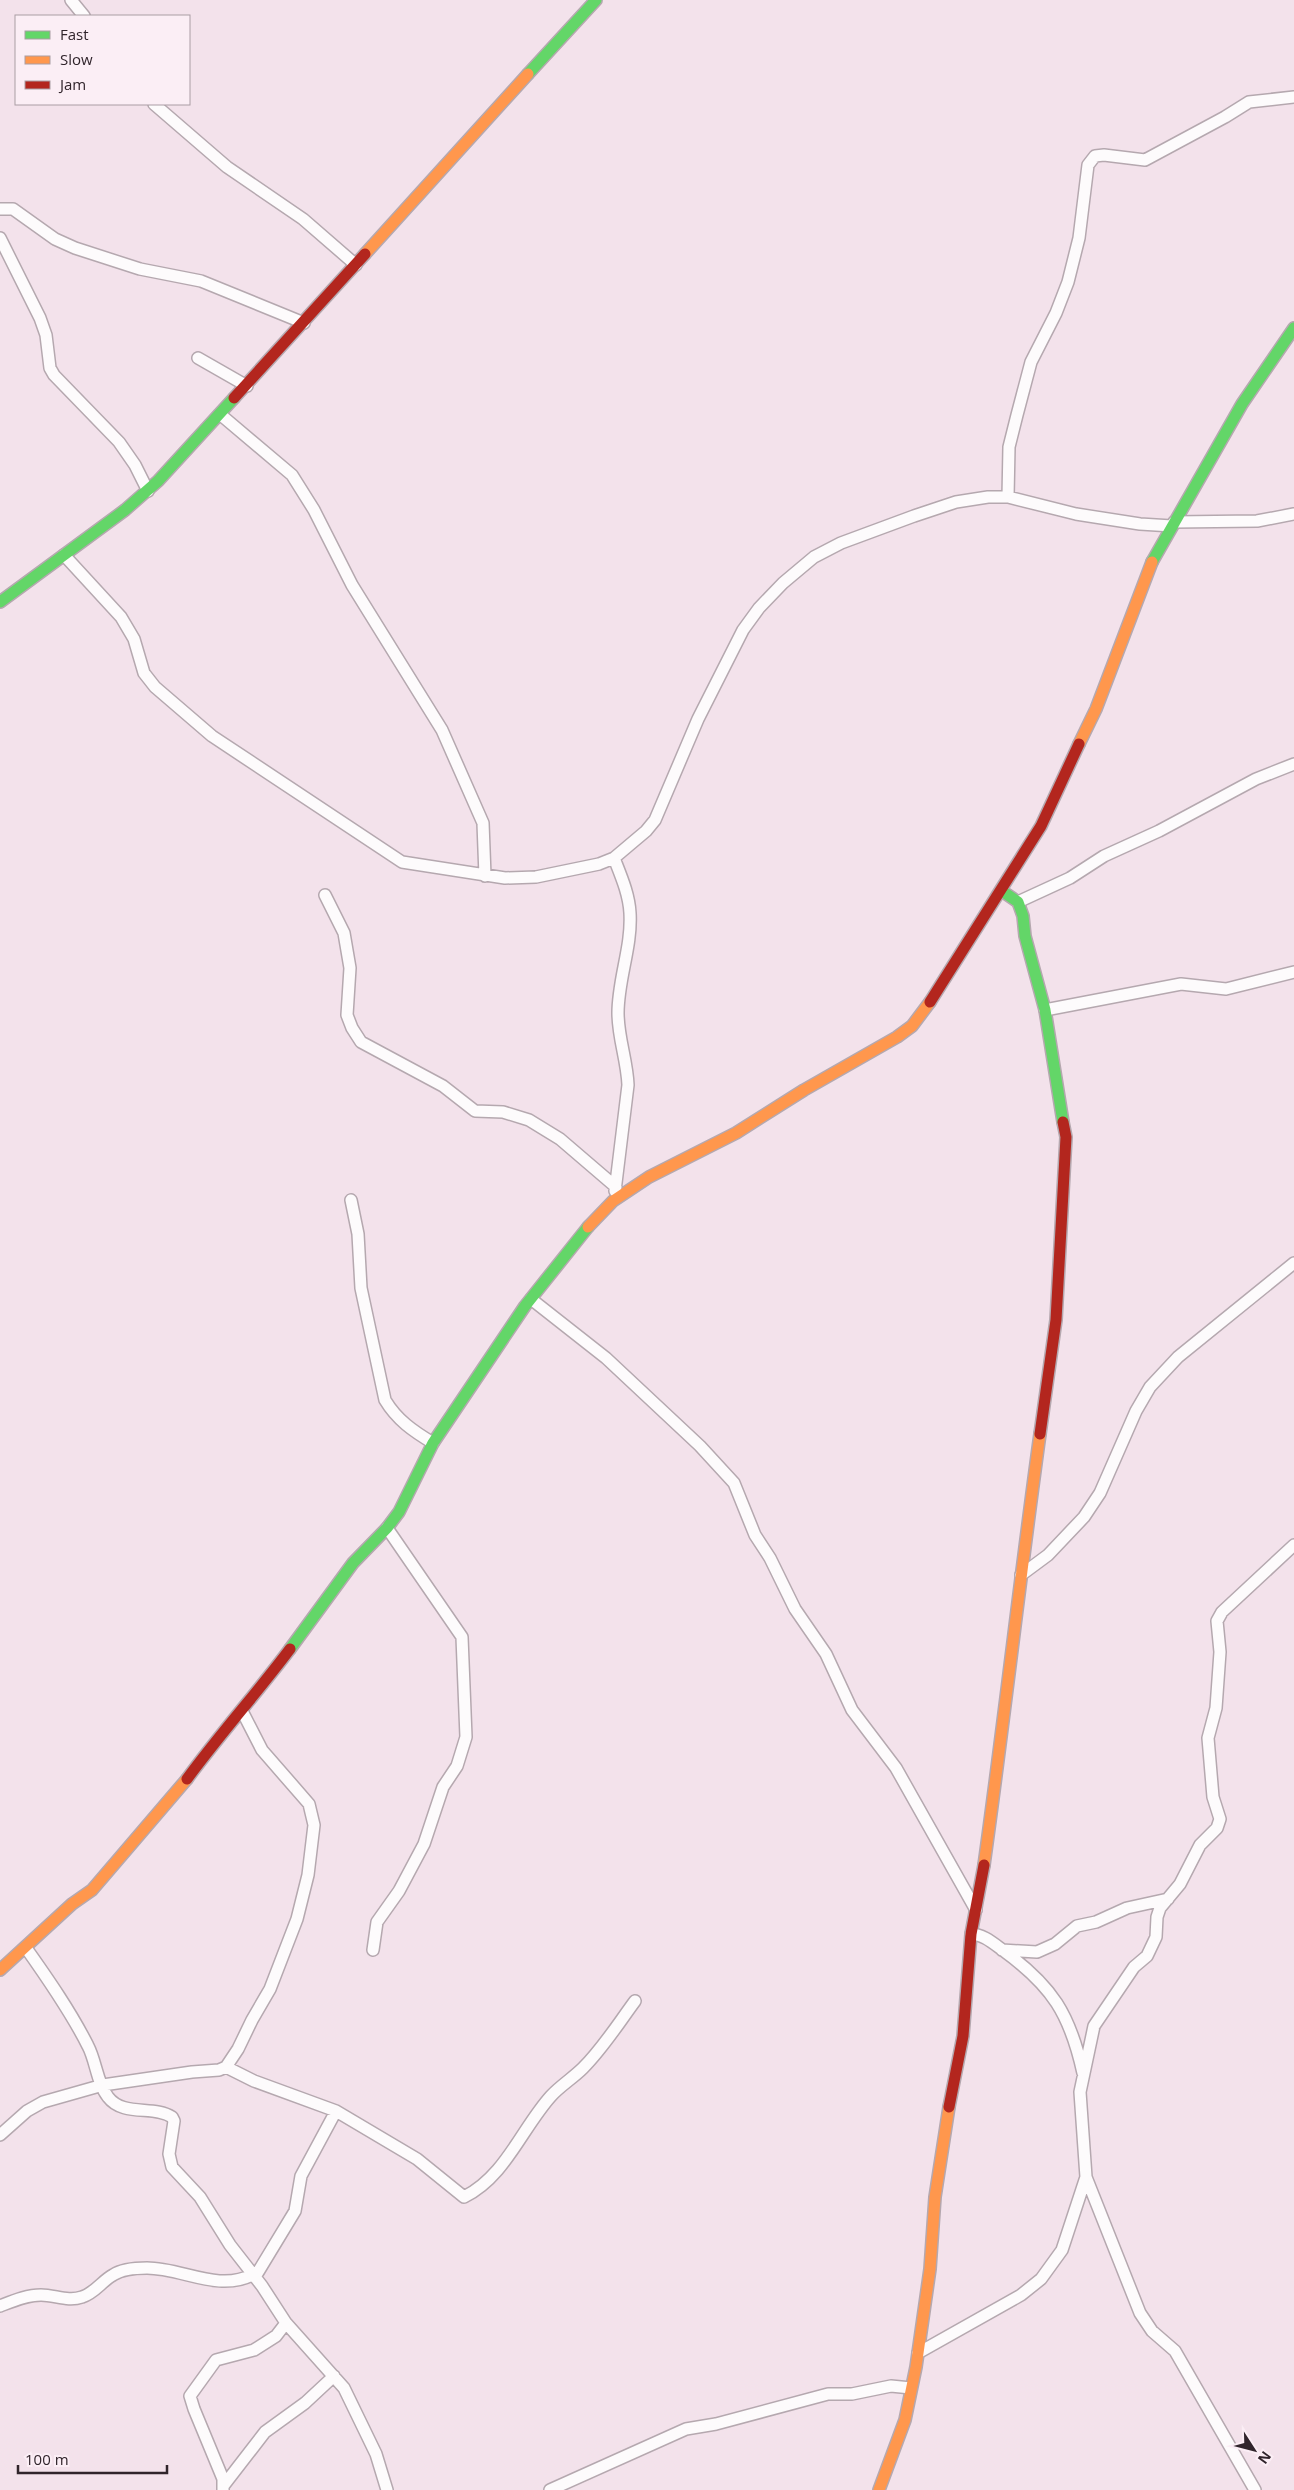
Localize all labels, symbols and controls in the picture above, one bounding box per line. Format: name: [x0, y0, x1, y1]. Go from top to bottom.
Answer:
legend: [15, 15, 190, 105]
text: Fast: [60, 24, 89, 44]
text: Slow: [60, 49, 93, 69]
text: Jam: [58, 74, 86, 94]
north arrow: [1229, 2425, 1279, 2475]
scale bar: [18, 2442, 166, 2474]
text: N: [1254, 2448, 1276, 2468]
text: 100 m: [25, 2449, 69, 2469]

